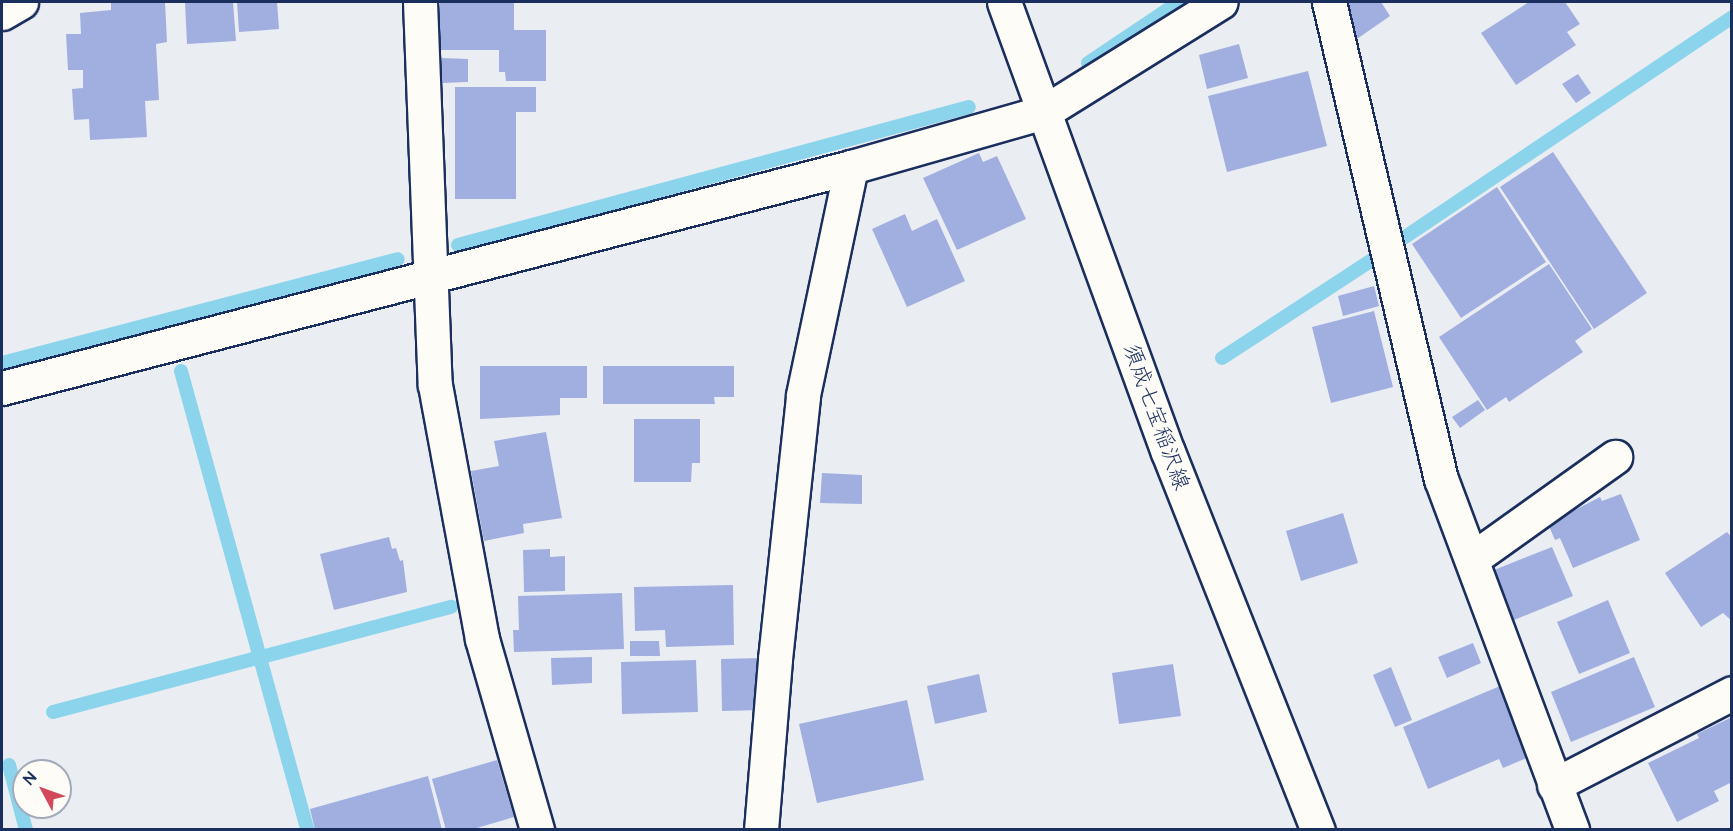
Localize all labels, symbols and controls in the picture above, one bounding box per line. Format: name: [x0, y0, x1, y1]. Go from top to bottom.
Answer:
street label: 須成七宝稲沢線: [1117, 340, 1195, 494]
north arrow: [12, 759, 72, 819]
text: N: [18, 768, 42, 790]

